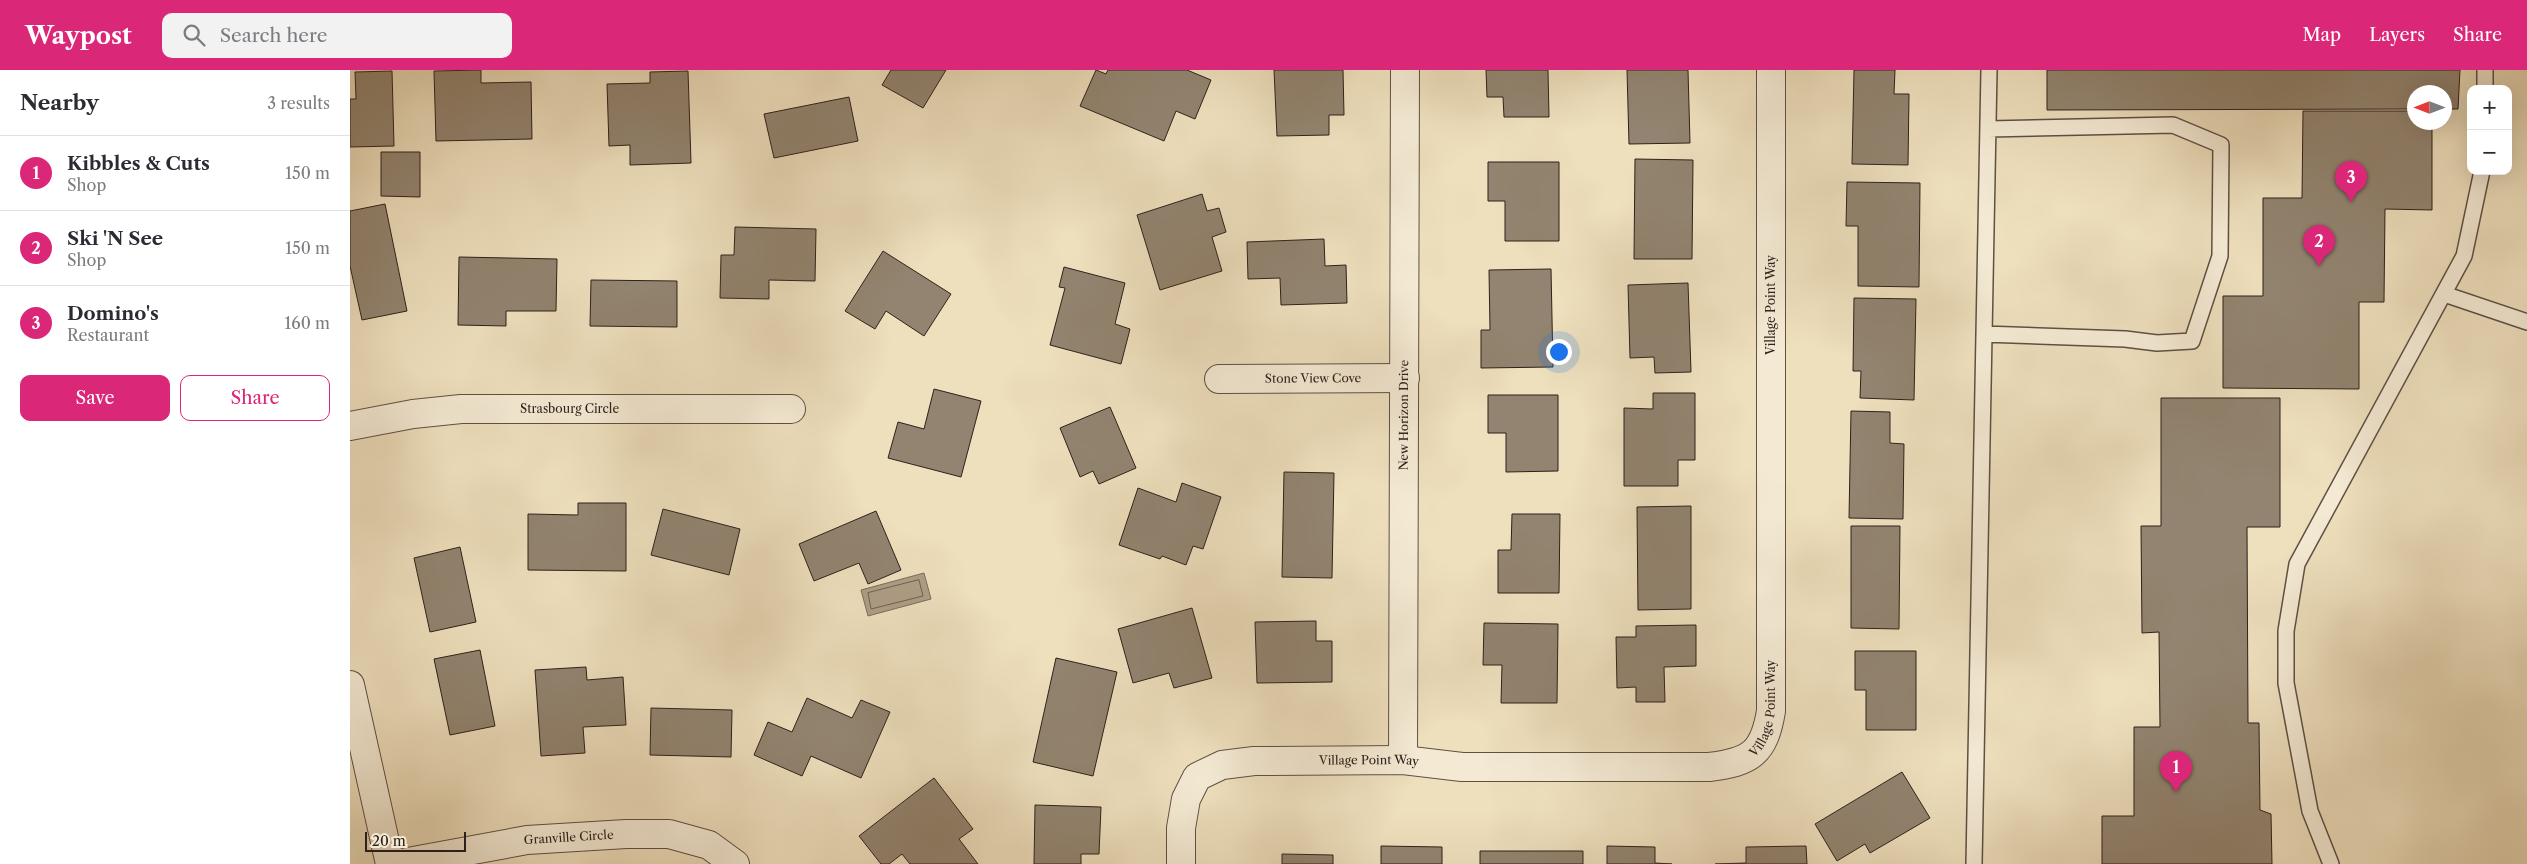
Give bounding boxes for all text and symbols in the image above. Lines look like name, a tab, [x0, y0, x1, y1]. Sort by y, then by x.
search box	[162, 13, 512, 58]
text: Waypost	[25, 21, 132, 50]
icon: search	[180, 21, 208, 49]
text: Search here	[220, 24, 327, 47]
text: Map	[2303, 24, 2341, 46]
text: Layers	[2369, 24, 2425, 46]
text: Share	[2453, 24, 2502, 46]
north arrow	[2407, 85, 2452, 130]
map controls	[2467, 85, 2512, 175]
button: +	[2467, 85, 2512, 130]
text: Nearby	[20, 90, 99, 115]
text: 3 results	[267, 93, 330, 113]
button: −	[2467, 130, 2512, 175]
text: Kibbles & Cuts	[67, 152, 210, 175]
pin: 3	[2335, 161, 2367, 202]
text: 1	[32, 163, 40, 183]
text: 150 m	[285, 163, 330, 183]
text: Shop	[67, 175, 106, 195]
pin: 2	[2303, 225, 2335, 266]
text: Ski 'N See	[67, 227, 163, 250]
text: 2	[31, 238, 41, 258]
text: 150 m	[285, 238, 330, 258]
text: Shop	[67, 250, 106, 270]
street label: Village Point Way	[1763, 255, 1778, 356]
text: Domino's	[67, 302, 159, 325]
text: 3	[31, 313, 41, 333]
text: 160 m	[285, 313, 330, 333]
text: Restaurant	[67, 325, 149, 345]
your location	[1546, 339, 1572, 365]
street label: New Horizon Drive	[1396, 359, 1411, 470]
street label: Stone View Cove	[1265, 370, 1362, 386]
button: Save	[20, 375, 170, 421]
button: Share	[180, 375, 330, 421]
street label: Strasbourg Circle	[520, 401, 619, 416]
street label: Village Point Way	[1745, 659, 1778, 760]
pin: 1	[2160, 751, 2192, 792]
street label: Village Point Way	[1318, 752, 1420, 769]
street label: Granville Circle	[523, 827, 614, 847]
scale bar	[365, 829, 466, 852]
text: 20 m	[372, 832, 406, 850]

